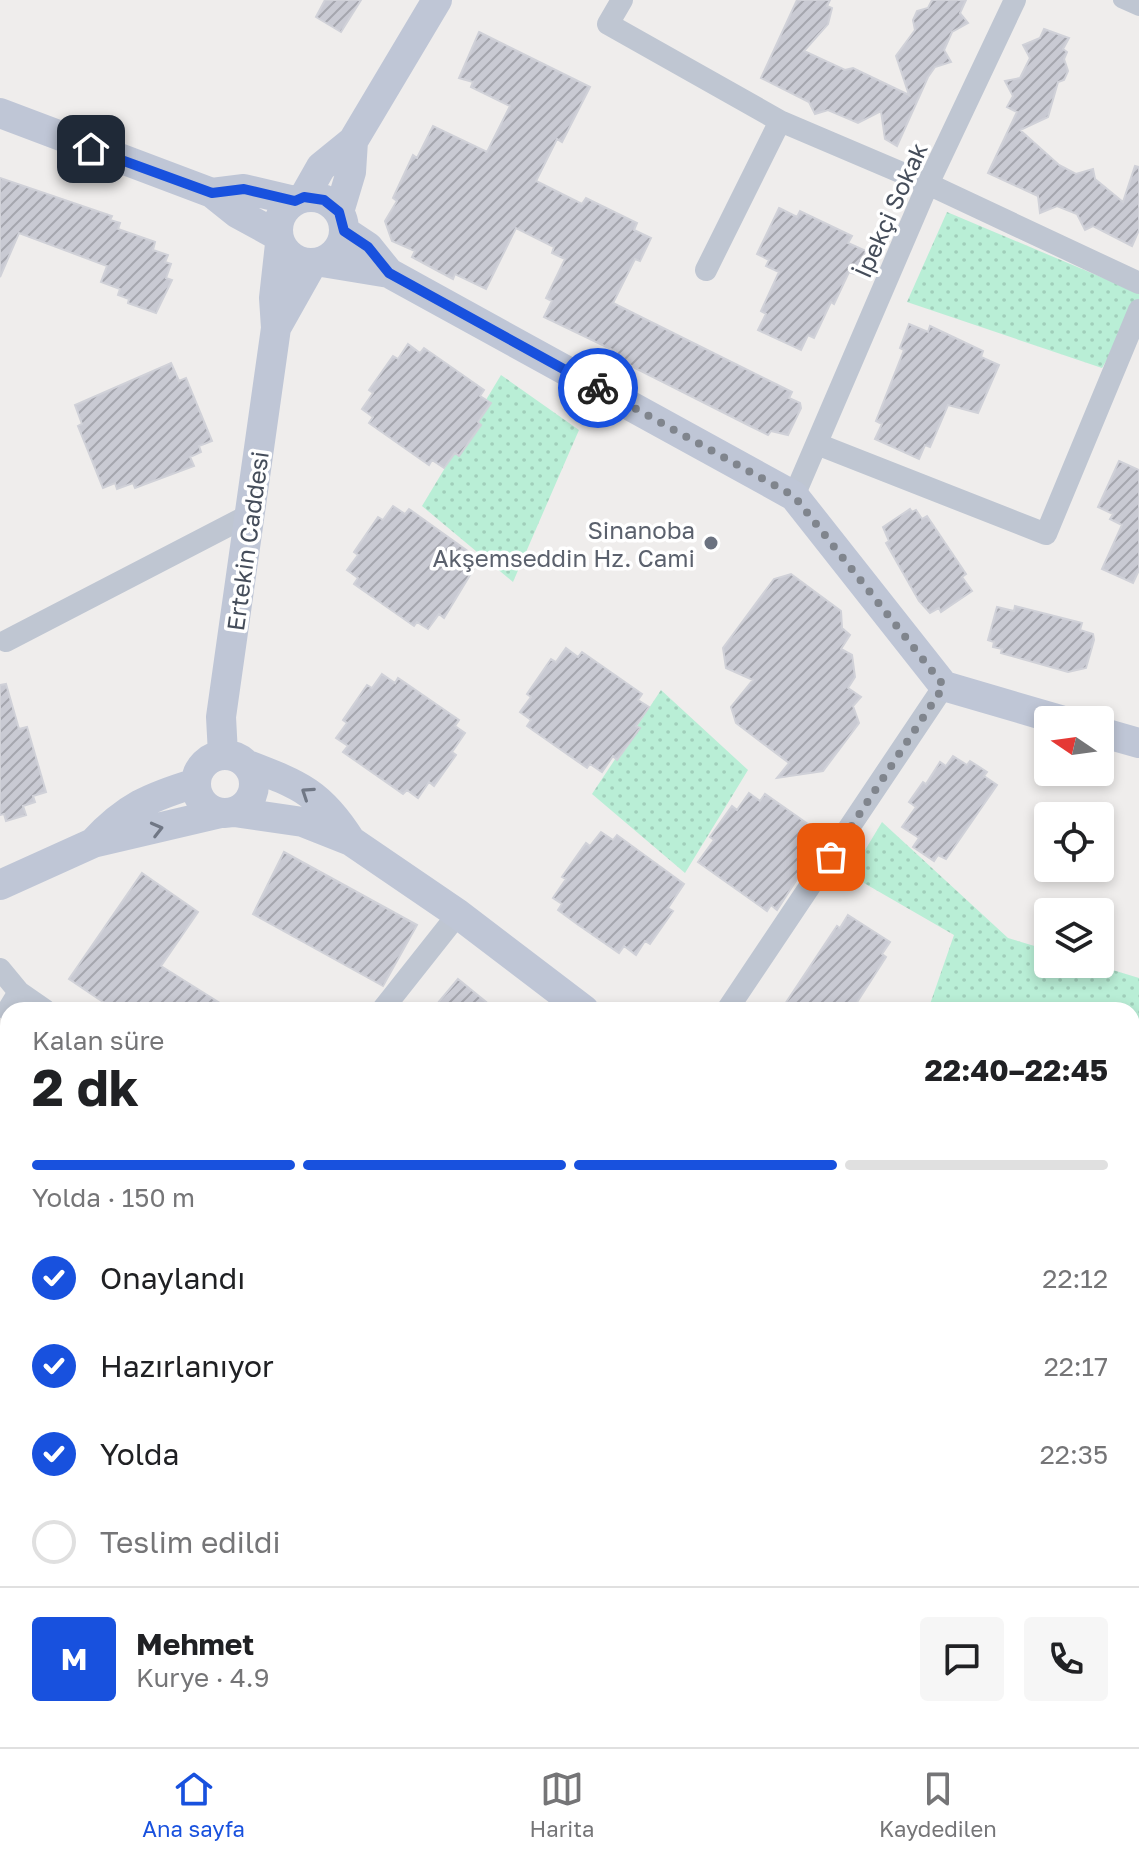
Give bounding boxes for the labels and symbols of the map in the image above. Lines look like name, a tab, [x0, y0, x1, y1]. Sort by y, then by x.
pin	[57, 115, 125, 183]
street label: İpekçi Sokak	[847, 138, 933, 282]
courier	[558, 348, 638, 428]
street label: Ertekin Caddesi	[220, 449, 274, 633]
place label: Sinanoba Akşemseddin Hz. Cami	[432, 515, 695, 572]
marker: Sinanoba Akşemseddin Hz. Cami	[702, 534, 720, 552]
north arrow	[1034, 706, 1114, 786]
one-way arrow	[302, 788, 316, 803]
one-way arrow	[150, 821, 164, 838]
pin	[797, 823, 865, 891]

